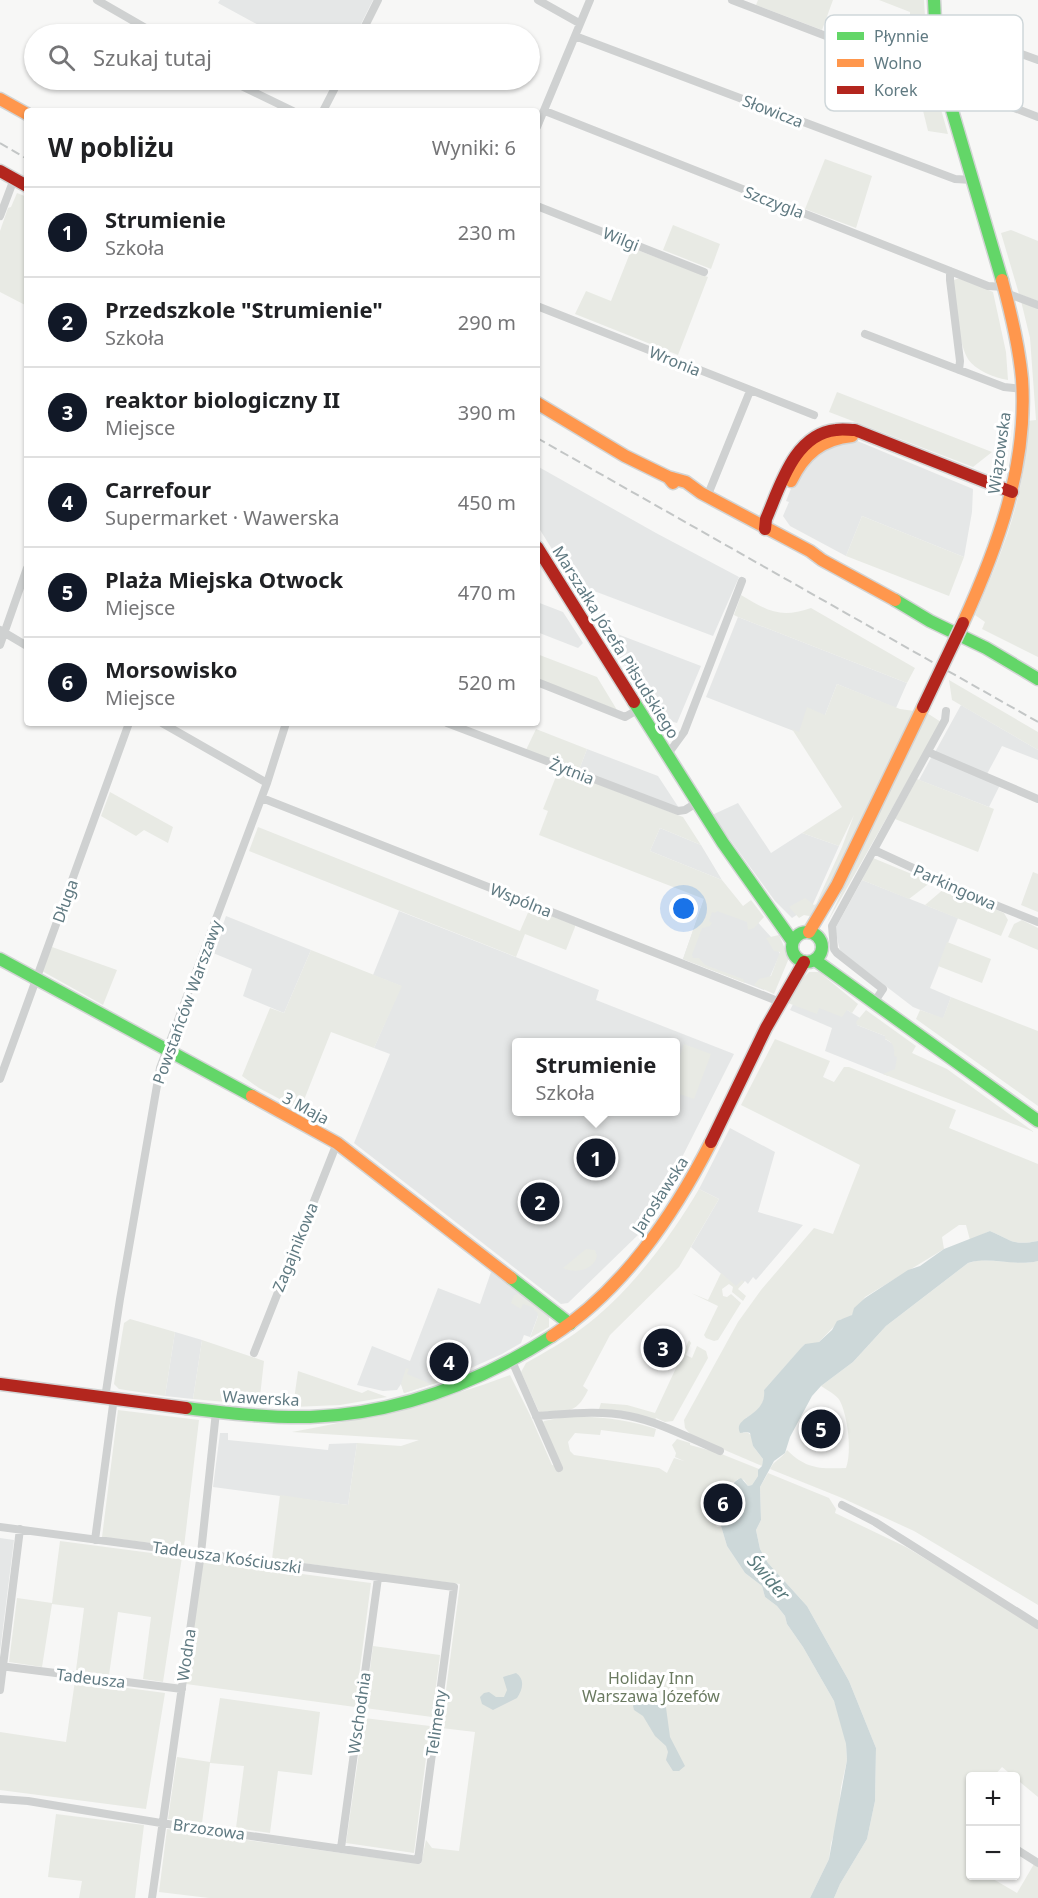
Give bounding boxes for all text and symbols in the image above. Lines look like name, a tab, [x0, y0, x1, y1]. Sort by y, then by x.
legend	[825, 15, 1023, 111]
search box	[24, 24, 540, 90]
text: Płynnie	[874, 25, 929, 47]
icon: search	[45, 41, 78, 74]
text: Szukaj tutaj	[93, 42, 212, 72]
text: Wolno	[874, 52, 922, 74]
text: Korek	[874, 79, 918, 101]
street label: Słowicza	[740, 89, 806, 133]
text: W pobliżu	[48, 129, 174, 165]
text: Wyniki: 6	[432, 134, 516, 161]
street label: Szczygla	[741, 181, 807, 223]
text: Strumienie	[105, 204, 226, 234]
text: 1	[62, 219, 73, 246]
text: 230 m	[458, 219, 516, 246]
street label: Wilgi	[600, 222, 642, 256]
text: Szkoła	[105, 234, 165, 261]
text: Przedszkole "Strumienie"	[105, 294, 383, 324]
text: 2	[62, 309, 73, 336]
text: 290 m	[458, 309, 516, 336]
text: Szkoła	[105, 324, 165, 351]
street label: Wronia	[646, 341, 704, 381]
text: reaktor biologiczny II	[105, 384, 340, 414]
text: 3	[62, 399, 73, 426]
text: 390 m	[458, 399, 516, 426]
street label: Wiązowska	[982, 411, 1016, 495]
text: Miejsce	[105, 414, 175, 441]
text: Carrefour	[105, 474, 211, 504]
text: 4	[62, 489, 73, 516]
text: 450 m	[458, 489, 516, 516]
text: Supermarket · Wawerska	[105, 504, 339, 531]
street label: Marszałka Józefa Piłsudskiego	[547, 541, 685, 743]
text: Plaża Miejska Otwock	[105, 564, 343, 594]
text: 5	[62, 579, 73, 606]
text: 470 m	[458, 579, 516, 606]
text: Miejsce	[105, 594, 175, 621]
text: Morsowisko	[105, 654, 238, 684]
text: 6	[62, 669, 73, 696]
text: 520 m	[458, 669, 516, 696]
text: Miejsce	[105, 684, 175, 711]
street label: Żytnia	[547, 752, 597, 790]
street label: Parkingowa	[910, 859, 1000, 915]
street label: Długa	[47, 876, 83, 926]
street label: Wspólna	[487, 878, 555, 922]
your location	[669, 894, 698, 923]
street label: Powstańców Warszawy	[147, 916, 227, 1087]
popup	[512, 1038, 680, 1116]
text: Strumienie	[536, 1049, 656, 1079]
text: Szkoła	[536, 1079, 595, 1106]
street label: 3 Maja	[279, 1087, 333, 1129]
pin: 1	[576, 1136, 616, 1180]
street label: Jarosławska	[626, 1152, 693, 1240]
pin: 2	[520, 1180, 560, 1224]
street label: Zagajnikowa	[267, 1199, 323, 1295]
pin: 3	[644, 1326, 682, 1370]
pin: 4	[430, 1340, 468, 1384]
street label: Wawerska	[222, 1385, 300, 1411]
pin: 5	[802, 1406, 840, 1452]
pin: 6	[704, 1480, 742, 1526]
street label: Tadeusza Kościuszki	[151, 1536, 303, 1578]
water label: Świder	[742, 1549, 796, 1606]
street label: Wodna	[171, 1627, 201, 1683]
street label: Tadeusza	[55, 1663, 127, 1693]
park label: Holiday Inn Warszawa Józefów	[582, 1667, 720, 1707]
street label: Wschodnia	[342, 1671, 376, 1755]
street label: Telimeny	[420, 1687, 452, 1758]
map controls	[966, 1772, 1020, 1880]
button: +	[966, 1772, 1020, 1826]
street label: Brzozowa	[172, 1813, 246, 1845]
button: −	[966, 1826, 1020, 1880]

